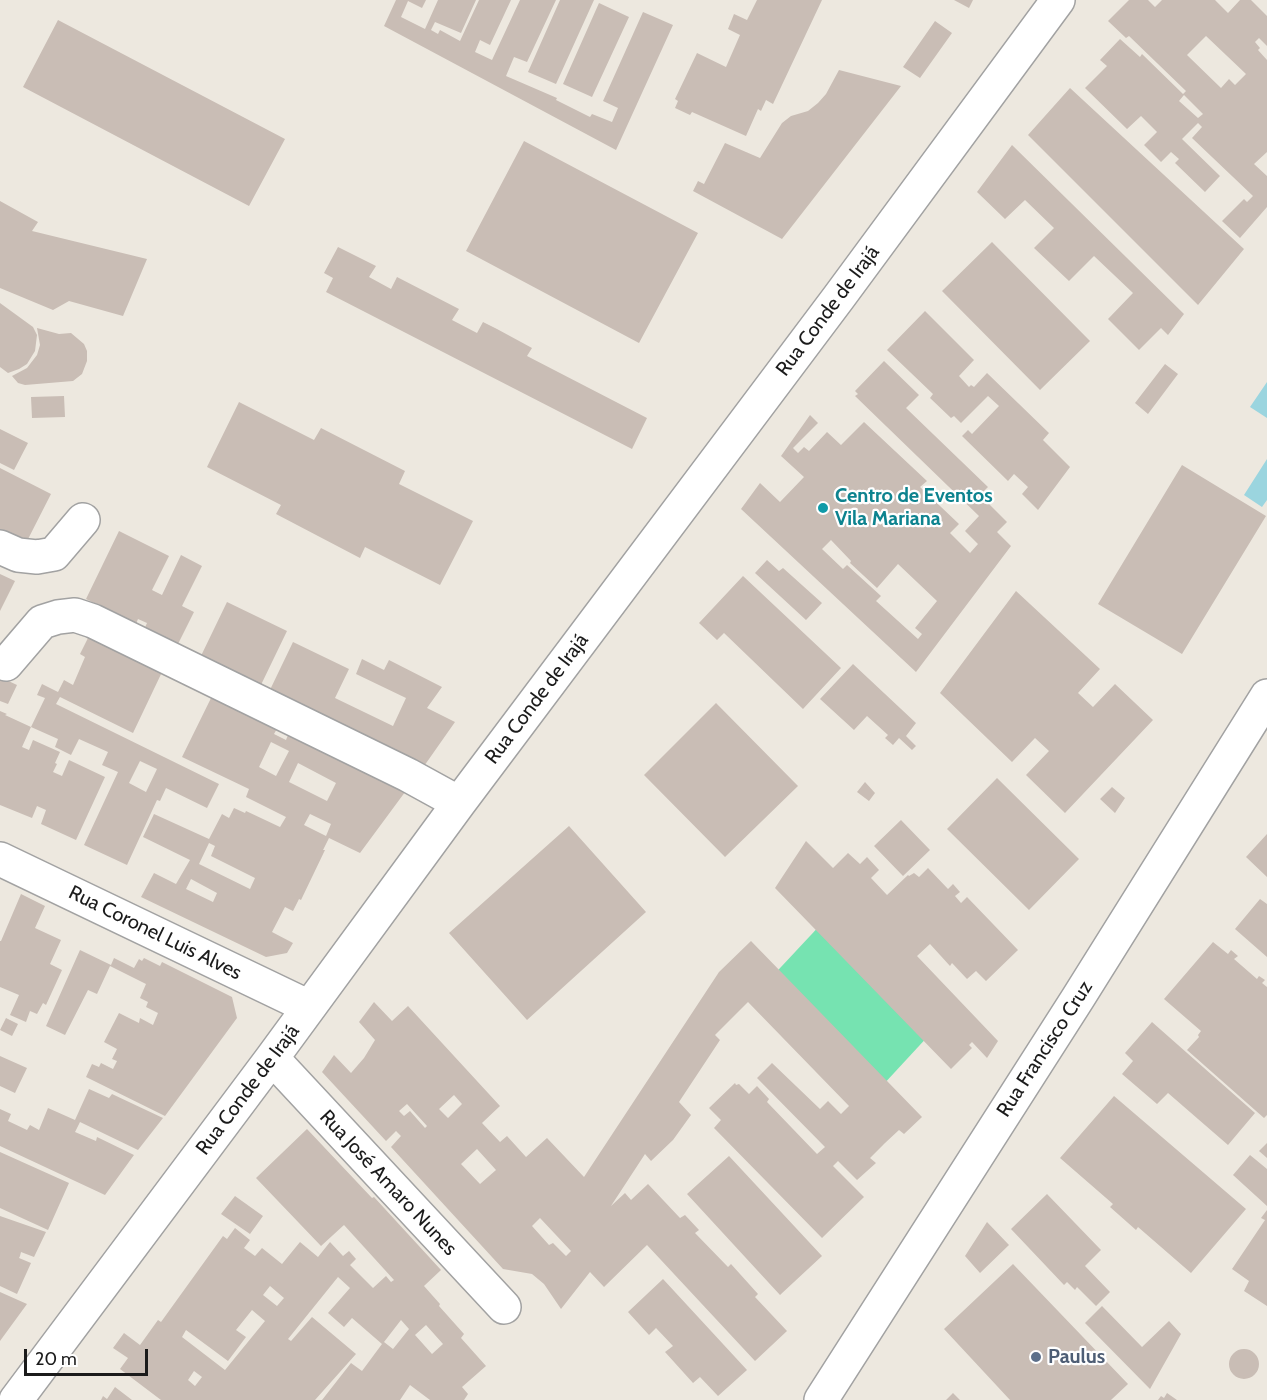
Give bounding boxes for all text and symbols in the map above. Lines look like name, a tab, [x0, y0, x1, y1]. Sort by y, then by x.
street label: Rua Conde de Irajá	[771, 241, 885, 381]
place label: Centro de Eventos Vila Mariana	[835, 484, 993, 531]
marker: Centro de Eventos Vila Mariana	[816, 501, 830, 515]
street label: Rua Conde de Irajá	[480, 629, 594, 769]
street label: Rua Coronel Luis Alves	[65, 881, 245, 985]
street label: Rua Francisco Cruz	[992, 976, 1098, 1122]
street label: Rua Conde de Irajá	[191, 1020, 305, 1160]
street label: Rua José Amaro Nunes	[314, 1105, 462, 1261]
scale bar	[27, 1337, 152, 1375]
place label: Paulus	[1048, 1345, 1105, 1369]
text: 20 m	[35, 1348, 77, 1370]
marker: Paulus	[1029, 1350, 1043, 1364]

